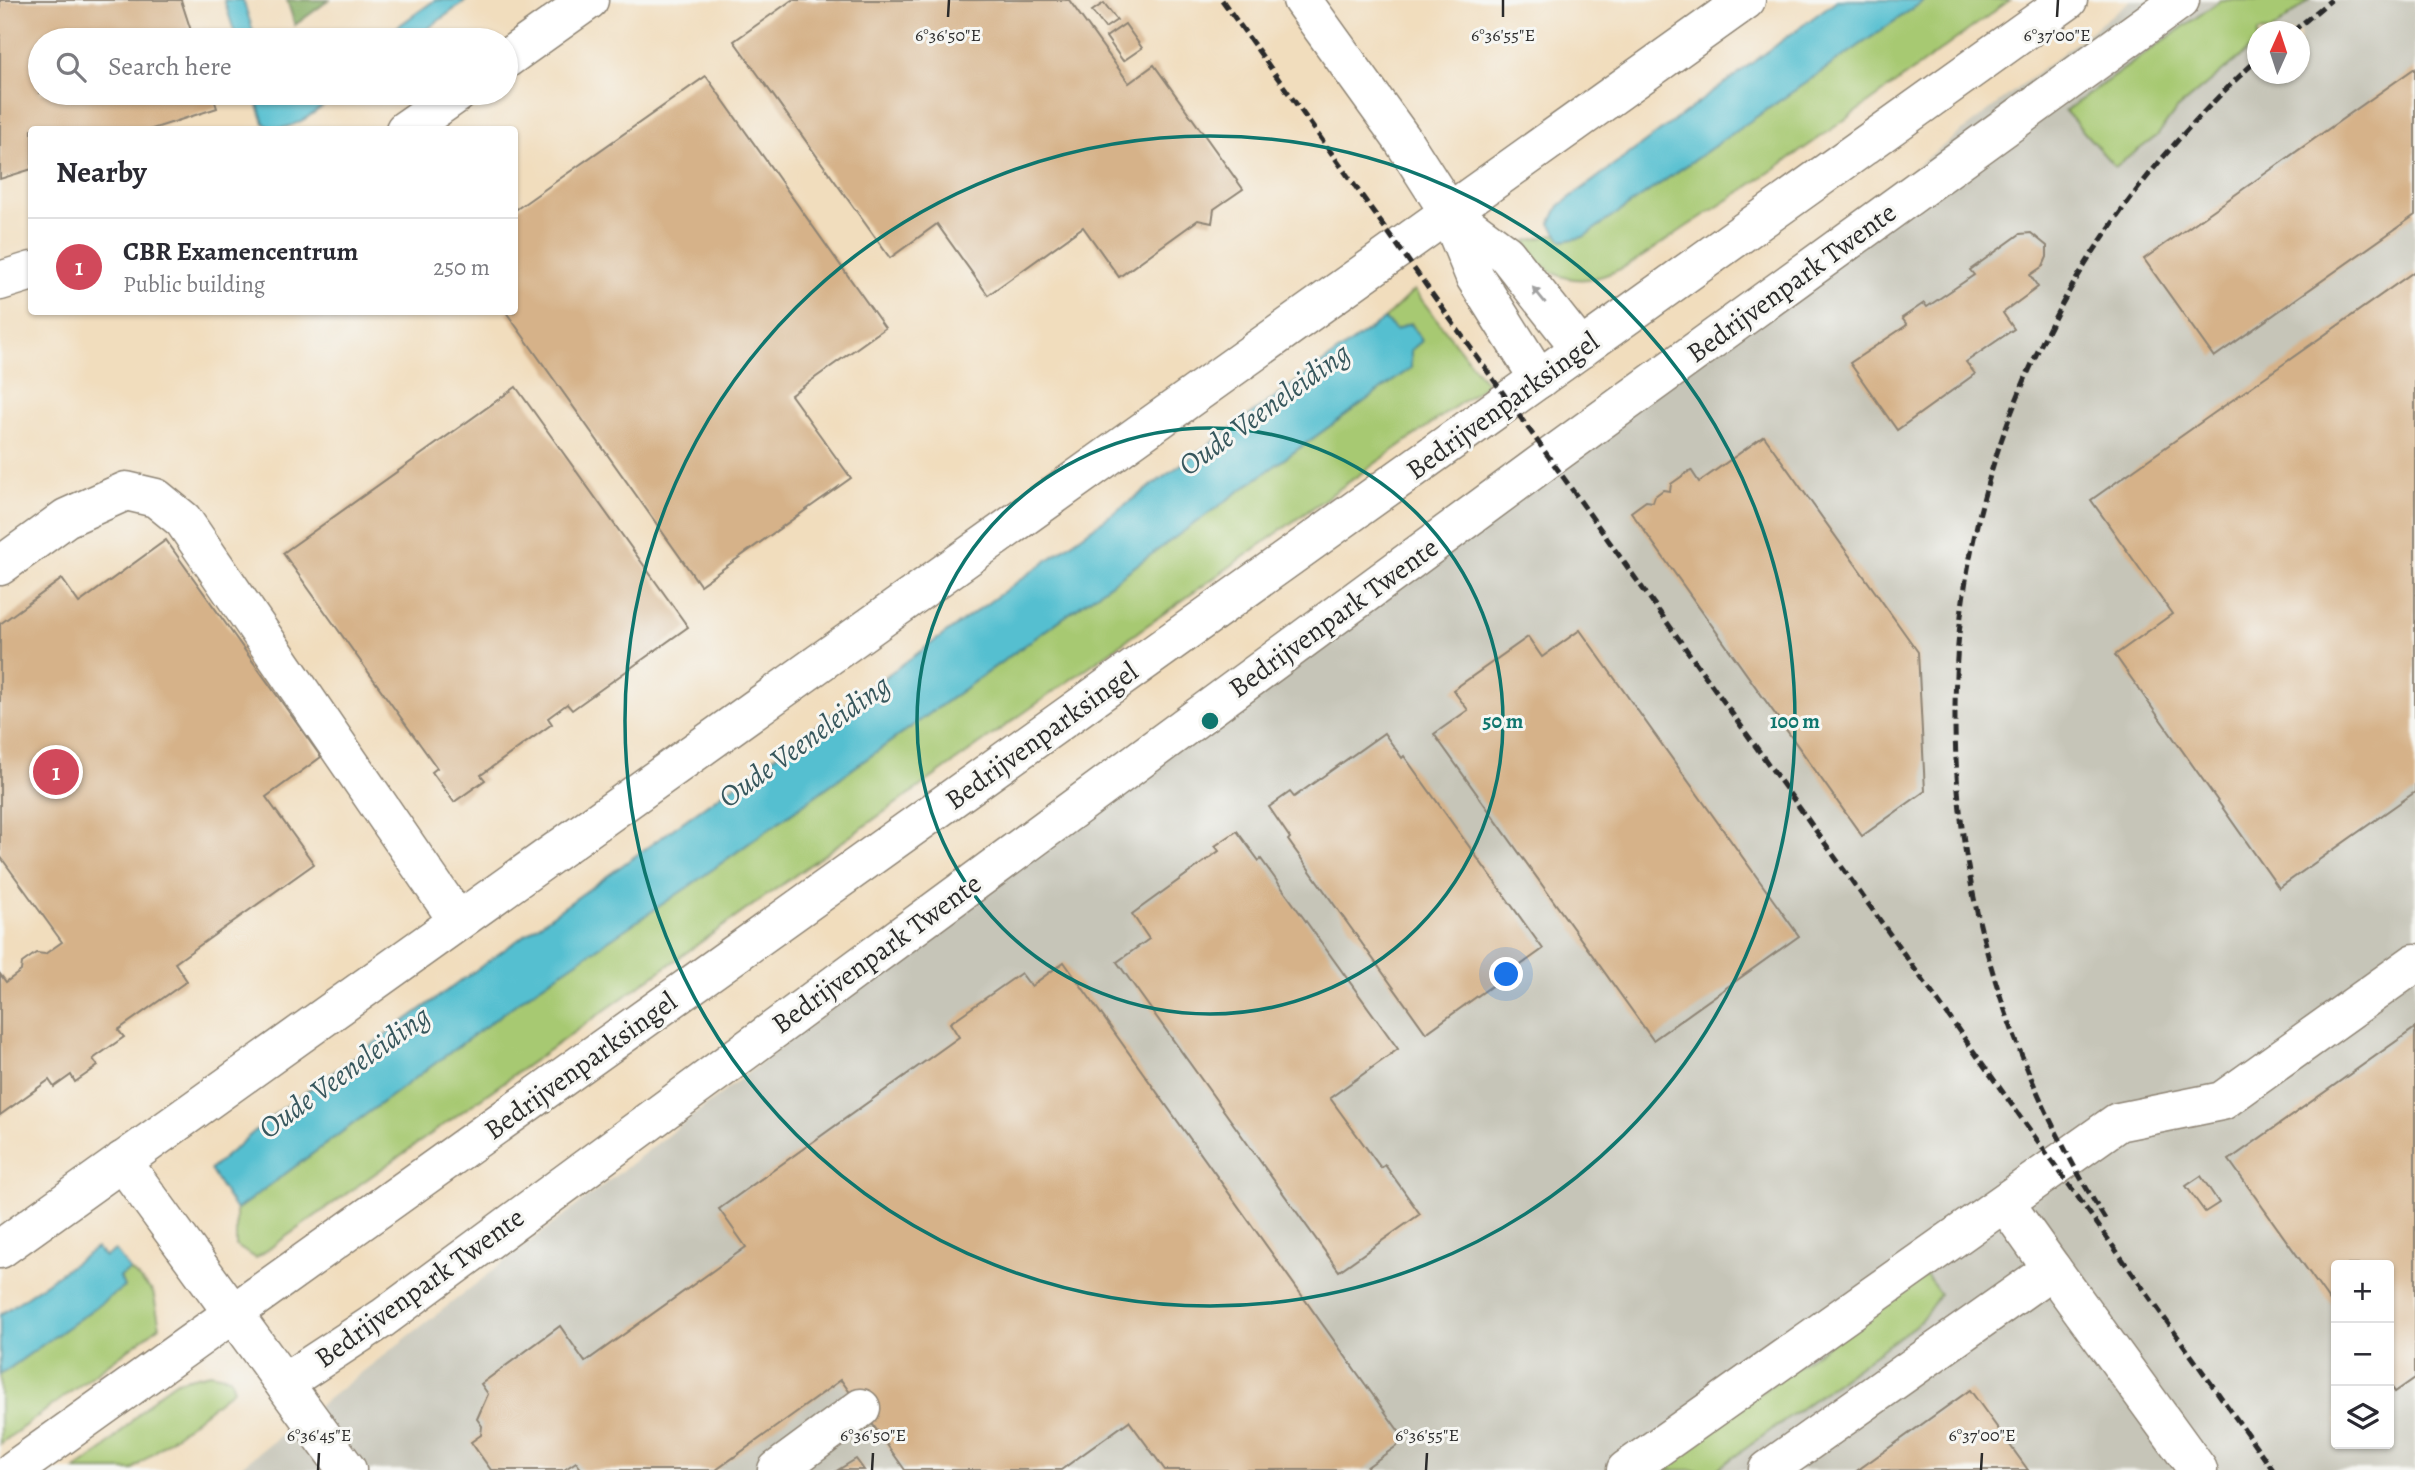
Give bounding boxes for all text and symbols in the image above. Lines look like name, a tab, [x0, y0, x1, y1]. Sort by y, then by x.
north arrow	[2247, 21, 2310, 84]
text: 6°36'50"E	[915, 23, 981, 47]
text: 6°36'55"E	[1471, 23, 1535, 47]
text: 6°37'00"E	[2023, 23, 2091, 47]
search box	[28, 28, 518, 105]
icon: search	[52, 48, 90, 86]
text: Search here	[108, 49, 232, 84]
text: Nearby	[56, 152, 147, 192]
street label: Bedrijvenpark Twente	[1679, 194, 1904, 372]
text: CBR Examencentrum	[123, 234, 358, 269]
text: 1	[75, 252, 83, 283]
text: 250 m	[433, 252, 490, 283]
text: Public building	[123, 269, 265, 300]
one-way arrow	[1532, 287, 1547, 304]
street label: Bedrijvenparksingel	[1398, 323, 1607, 489]
water label: Oude Veeneleiding	[1170, 333, 1358, 485]
street label: Bedrijvenpark Twente	[1221, 529, 1446, 707]
street label: Bedrijvenparksingel	[937, 653, 1146, 819]
water label: Oude Veeneleiding	[710, 665, 898, 817]
text: 50 m	[1483, 707, 1524, 735]
text: 100 m	[1770, 707, 1820, 735]
centre of rings	[1198, 709, 1222, 733]
pin: 1	[33, 746, 79, 798]
street label: Bedrijvenpark Twente	[764, 865, 989, 1043]
your location	[1489, 957, 1523, 991]
street label: Bedrijvenparksingel	[476, 983, 685, 1149]
water label: Oude Veeneleiding	[250, 996, 438, 1148]
street label: Bedrijvenpark Twente	[307, 1199, 532, 1377]
map controls	[2331, 1260, 2394, 1449]
button: +	[2331, 1260, 2394, 1323]
button: −	[2331, 1323, 2394, 1386]
button: layers	[2331, 1386, 2394, 1449]
text: 6°36'45"E	[287, 1423, 351, 1447]
text: 6°36'50"E	[840, 1423, 906, 1447]
text: 6°36'55"E	[1395, 1423, 1459, 1447]
text: 6°37'00"E	[1948, 1423, 2016, 1447]

